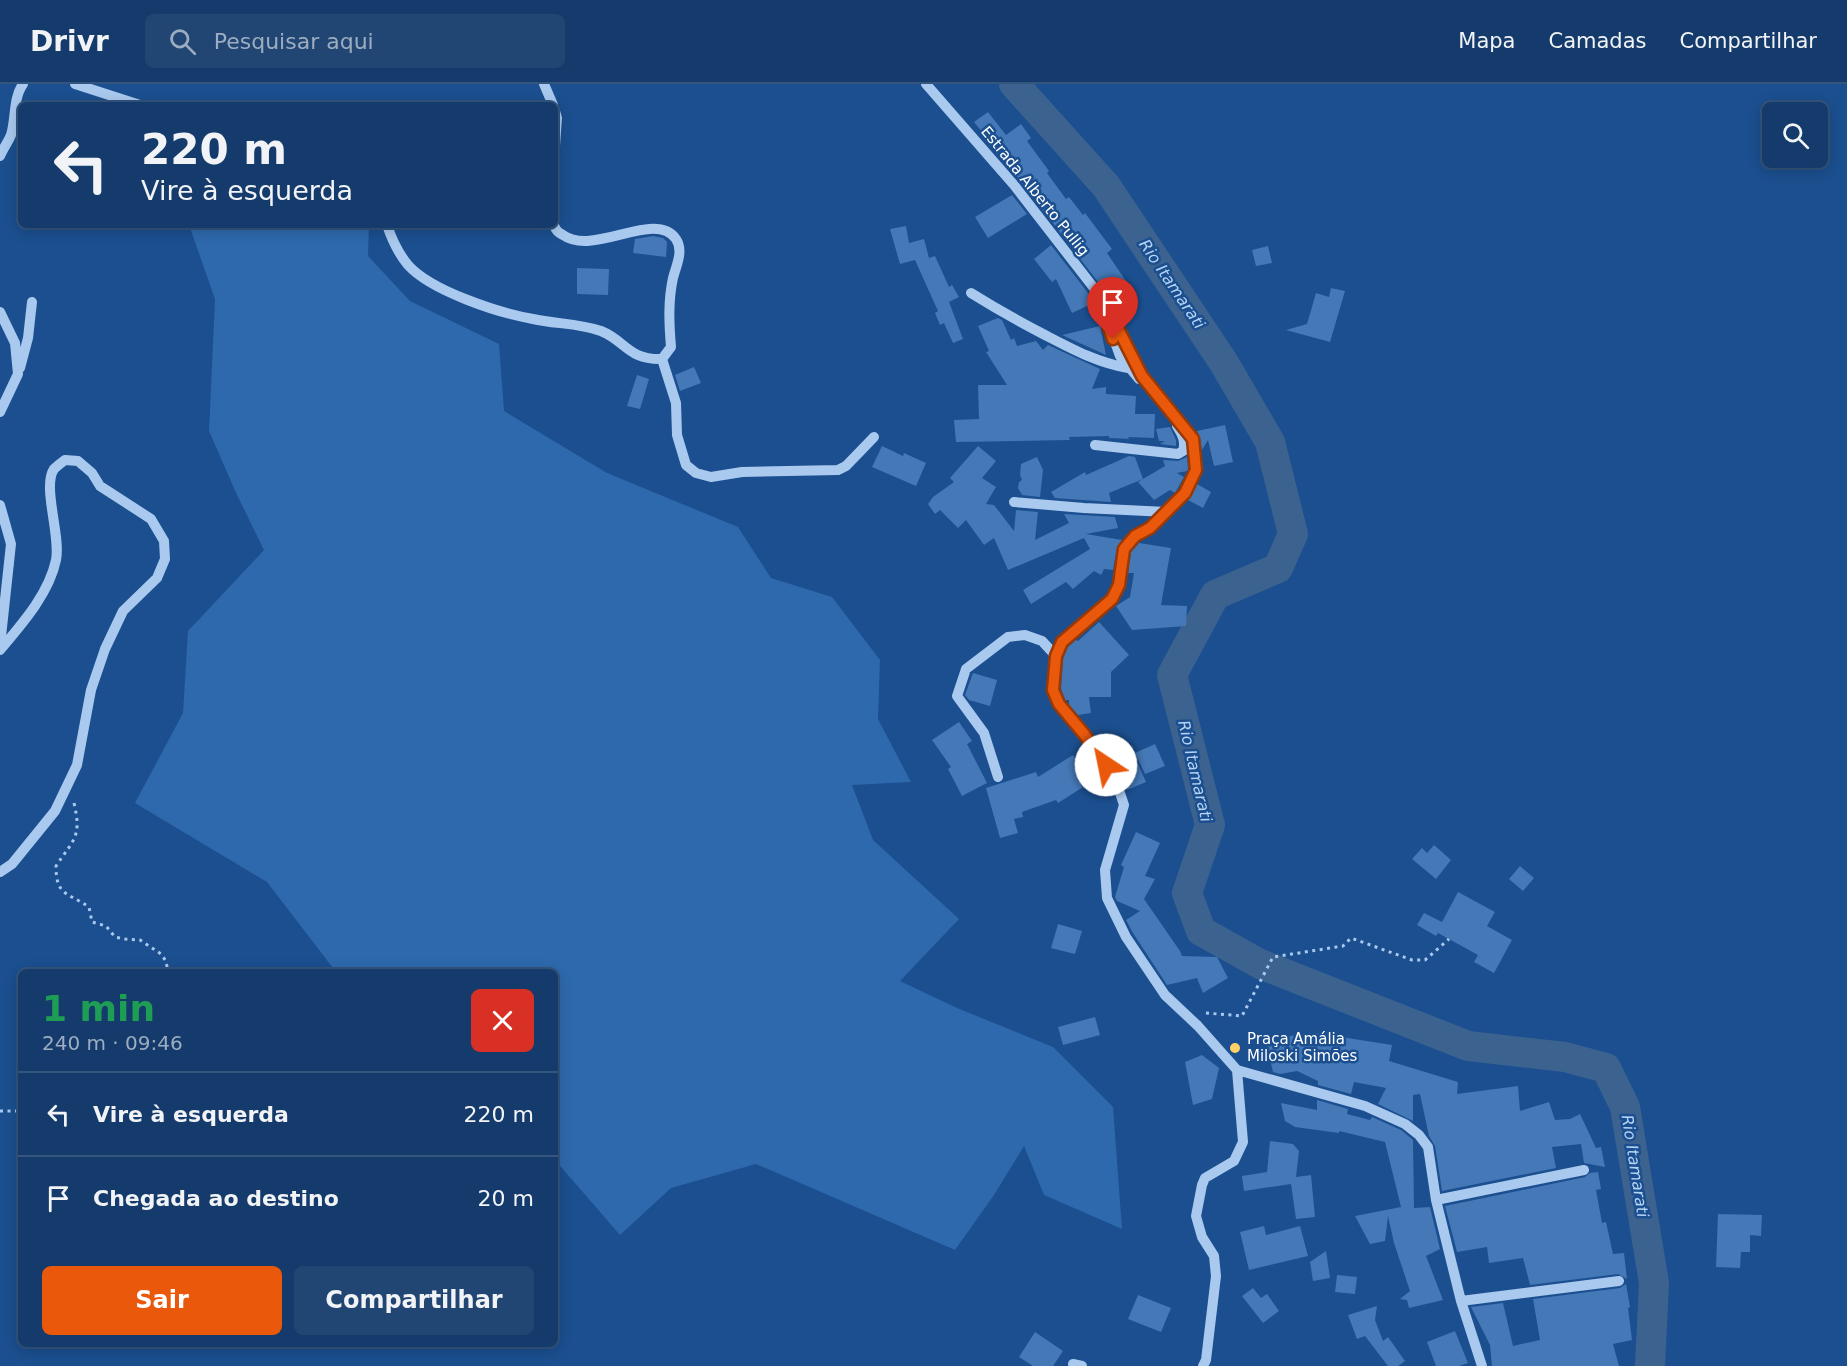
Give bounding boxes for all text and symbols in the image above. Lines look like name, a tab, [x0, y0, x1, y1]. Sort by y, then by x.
search box	[145, 14, 565, 68]
text: Drivr	[30, 25, 109, 58]
icon: search	[166, 25, 199, 58]
text: Pesquisar aqui	[214, 29, 374, 54]
text: Mapa	[1458, 29, 1515, 53]
text: Camadas	[1548, 29, 1646, 53]
text: Compartilhar	[1679, 29, 1817, 53]
map controls	[1762, 102, 1828, 168]
button: search	[1762, 102, 1828, 168]
street label: Estrada Alberto Pullig	[977, 123, 1093, 259]
text: 220 m	[141, 125, 287, 174]
icon: left	[42, 126, 120, 204]
text: Vire à esquerda	[141, 175, 353, 206]
water label: Rio Itamarati	[1135, 236, 1209, 333]
pin	[1087, 277, 1138, 339]
icon: arrive	[1096, 286, 1129, 319]
water label: Rio Itamarati	[1174, 718, 1216, 824]
position arrow	[1074, 733, 1138, 797]
text: 1 min	[42, 988, 155, 1029]
button: close	[471, 989, 534, 1052]
place label: Praça Amália Miloski Simões	[1247, 1030, 1358, 1065]
text: 240 m · 09:46	[42, 1031, 183, 1055]
marker: Praça Amália Miloski Simões	[1228, 1041, 1242, 1055]
icon: left	[42, 1098, 75, 1131]
text: Vire à esquerda	[93, 1102, 289, 1127]
text: 220 m	[464, 1102, 534, 1127]
water label: Rio Itamarati	[1618, 1113, 1653, 1219]
icon: arrive	[42, 1182, 75, 1215]
text: Chegada ao destino	[93, 1186, 339, 1211]
text: 20 m	[478, 1186, 534, 1211]
button: Sair	[42, 1266, 282, 1335]
button: Compartilhar	[294, 1266, 534, 1335]

